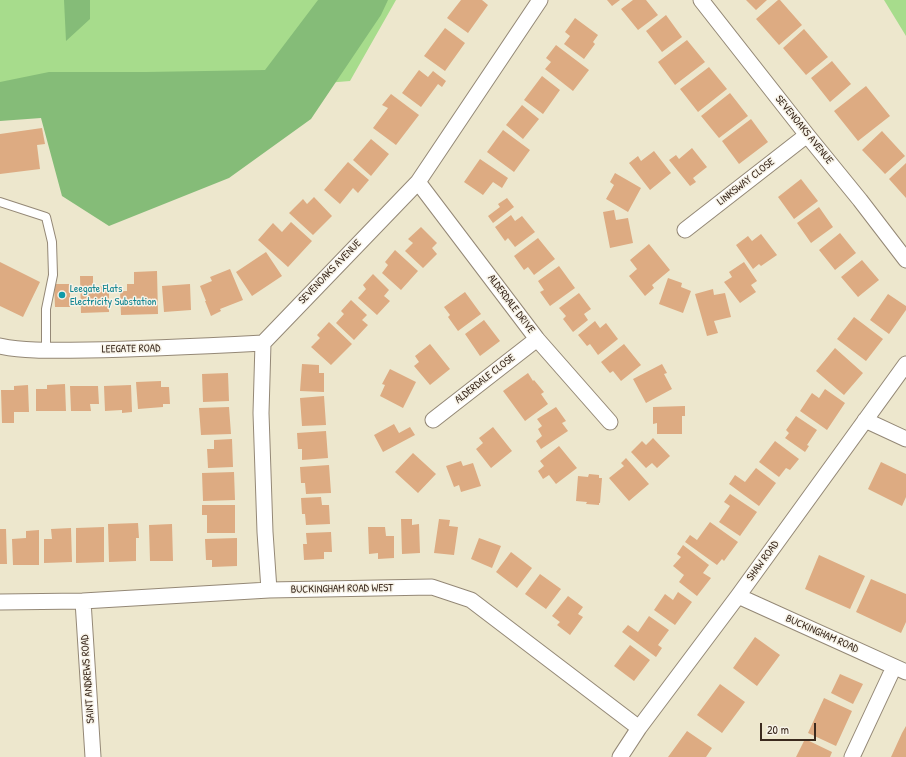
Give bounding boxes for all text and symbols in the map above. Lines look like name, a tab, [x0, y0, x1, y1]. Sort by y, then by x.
street label: SEVENOAKS AVENUE	[772, 93, 836, 167]
street label: LINKSWAY CLOSE	[715, 156, 777, 208]
street label: SEVENOAKS AVENUE	[296, 237, 364, 307]
street label: ALDERDALE DRIVE	[485, 272, 537, 336]
place label: Leegate Flats Electricity Substation	[70, 282, 157, 308]
marker: Leegate Flats Electricity Substation	[57, 290, 67, 300]
street label: LEEGATE ROAD	[102, 342, 160, 356]
street label: ALDERDALE CLOSE	[452, 351, 518, 407]
street label: SHAW ROAD	[744, 538, 782, 584]
street label: BUCKINGHAM ROAD WEST	[291, 582, 393, 596]
street label: BUCKINGHAM ROAD	[783, 612, 861, 656]
street label: SAINT ANDREWS ROAD	[78, 634, 98, 724]
scale bar	[762, 715, 818, 741]
text: 20 m	[767, 721, 789, 738]

